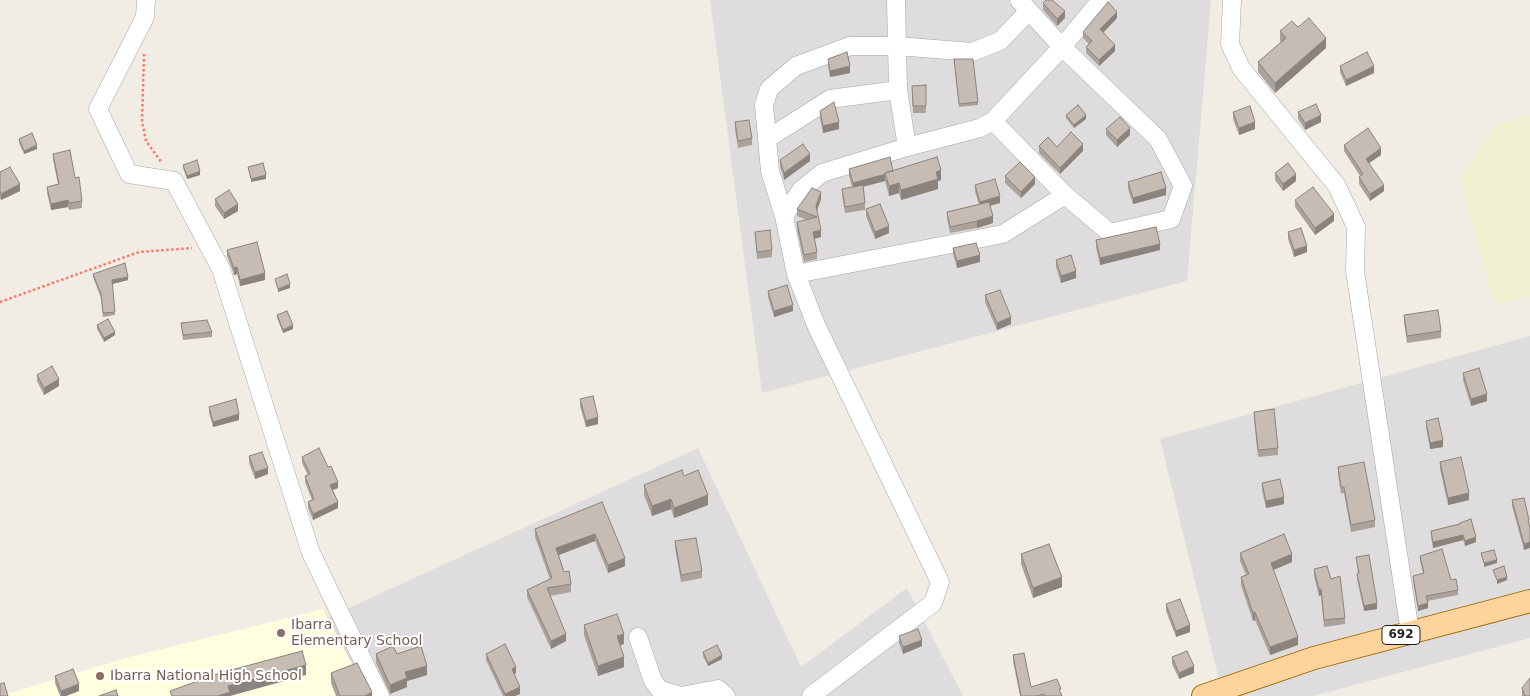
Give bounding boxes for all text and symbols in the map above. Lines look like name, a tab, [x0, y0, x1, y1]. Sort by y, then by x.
place label: Ibarra Elementary School	[291, 617, 423, 650]
road number: 692	[1382, 626, 1420, 644]
marker: Ibarra Elementary School	[275, 627, 287, 639]
place label: Ibarra National High School	[110, 668, 302, 684]
marker: Ibarra National High School	[94, 670, 106, 682]

